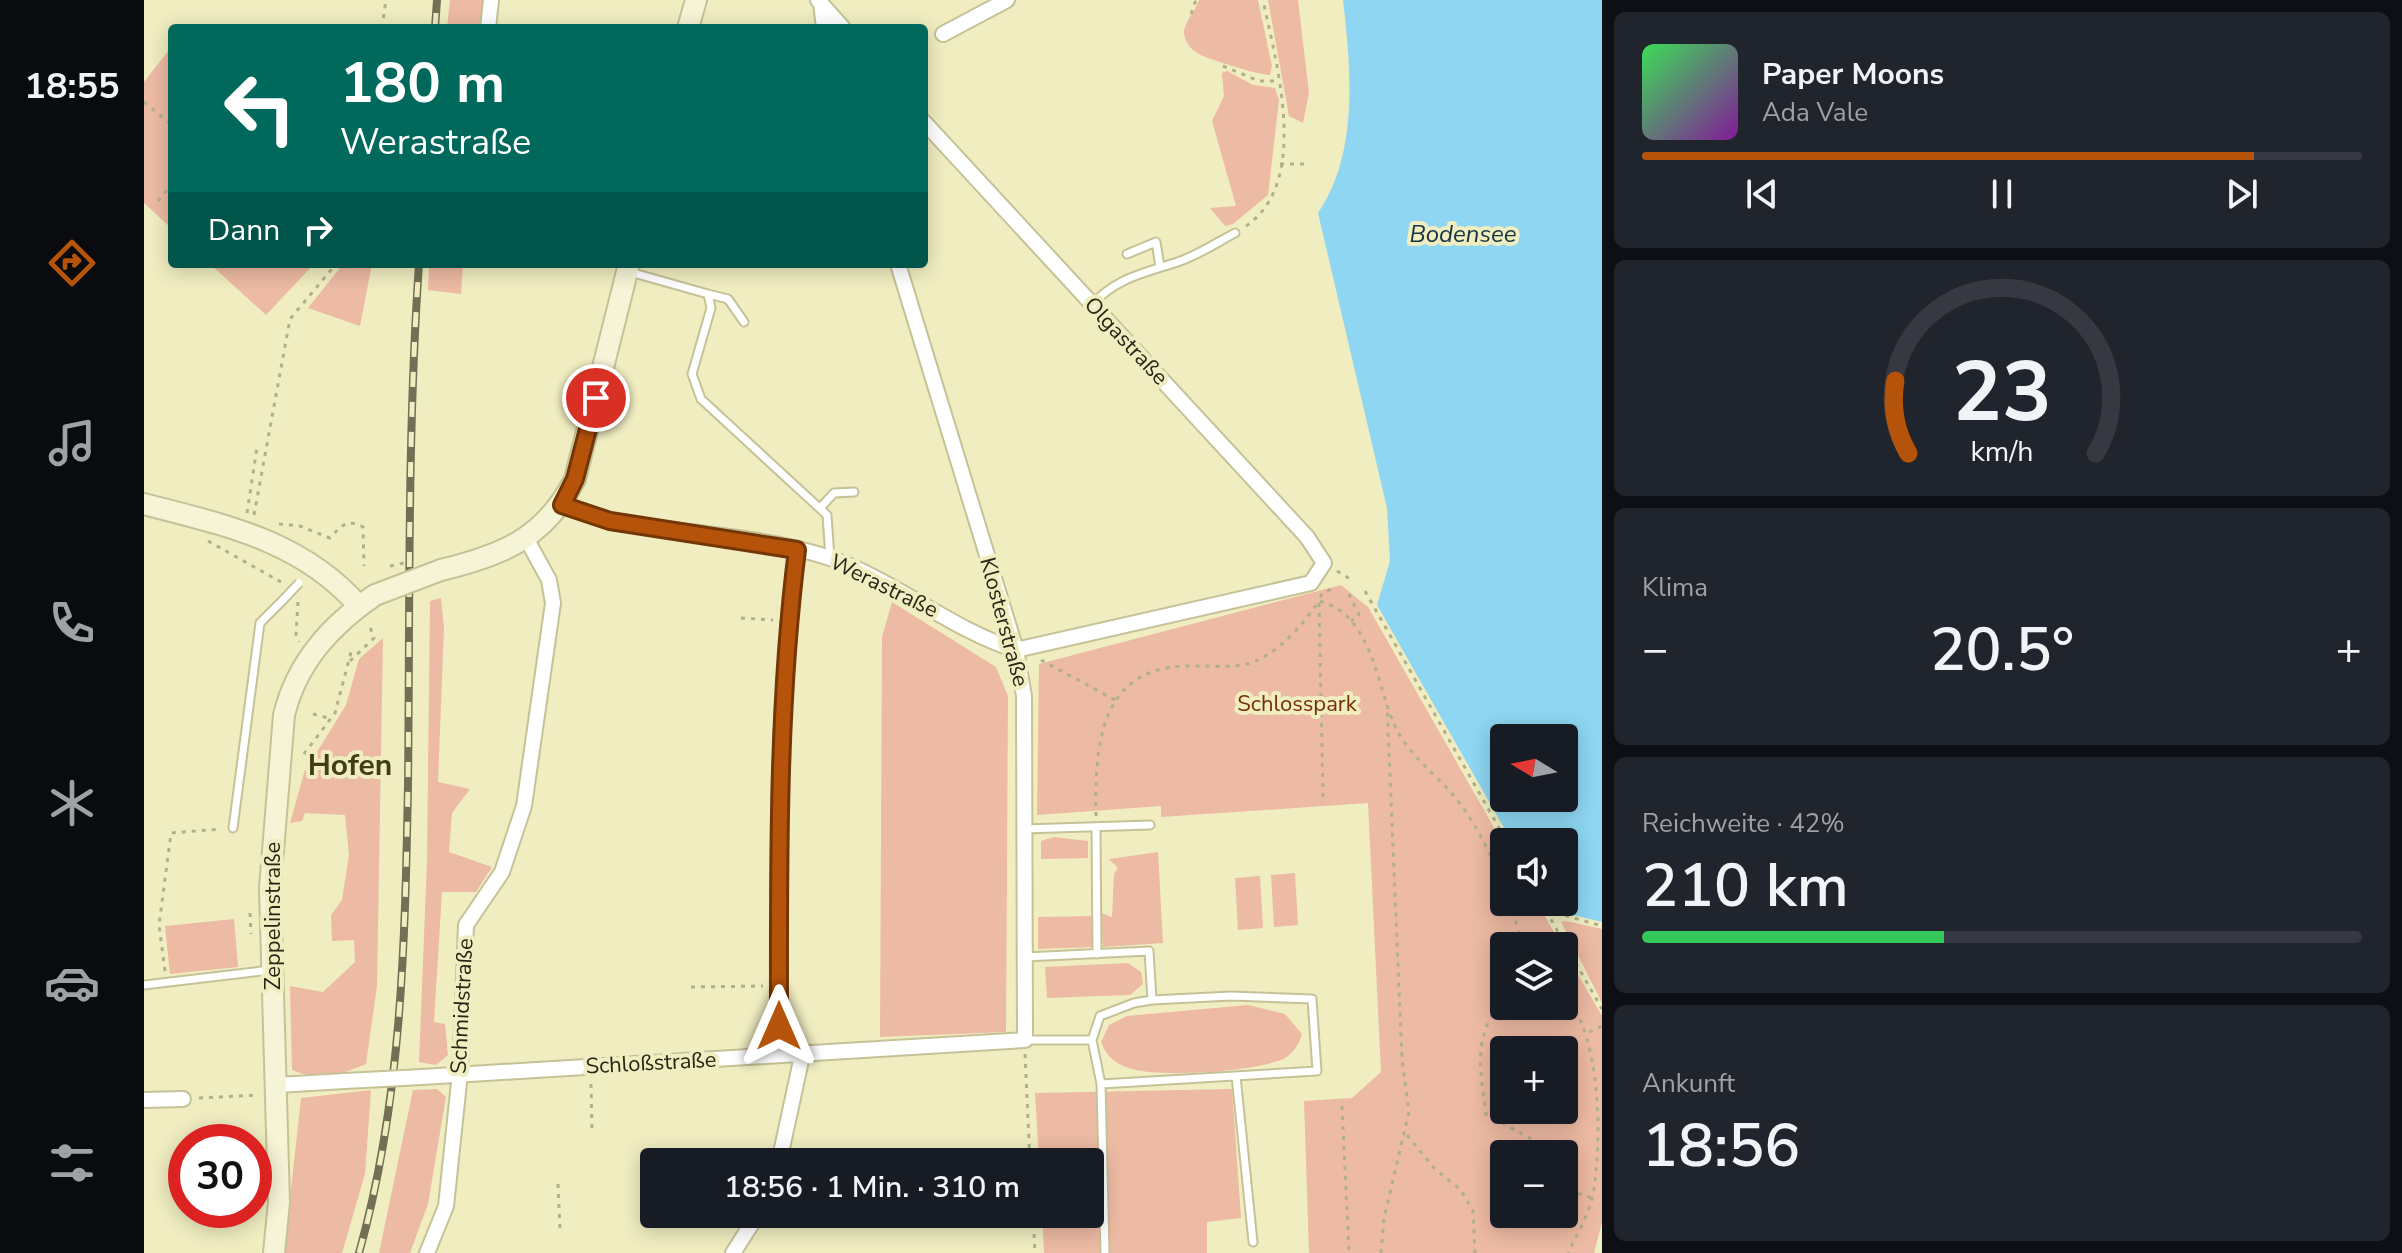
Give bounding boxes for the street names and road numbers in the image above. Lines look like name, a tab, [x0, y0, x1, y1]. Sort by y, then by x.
street label: Olgastraße	[1077, 290, 1175, 392]
street label: Werastraße	[825, 547, 943, 625]
street label: Klosterstraße	[972, 554, 1036, 690]
street label: Zeppelinstraße	[258, 842, 288, 990]
street label: Schmidstraße	[443, 937, 481, 1075]
street label: Schloßstraße	[585, 1045, 717, 1081]

